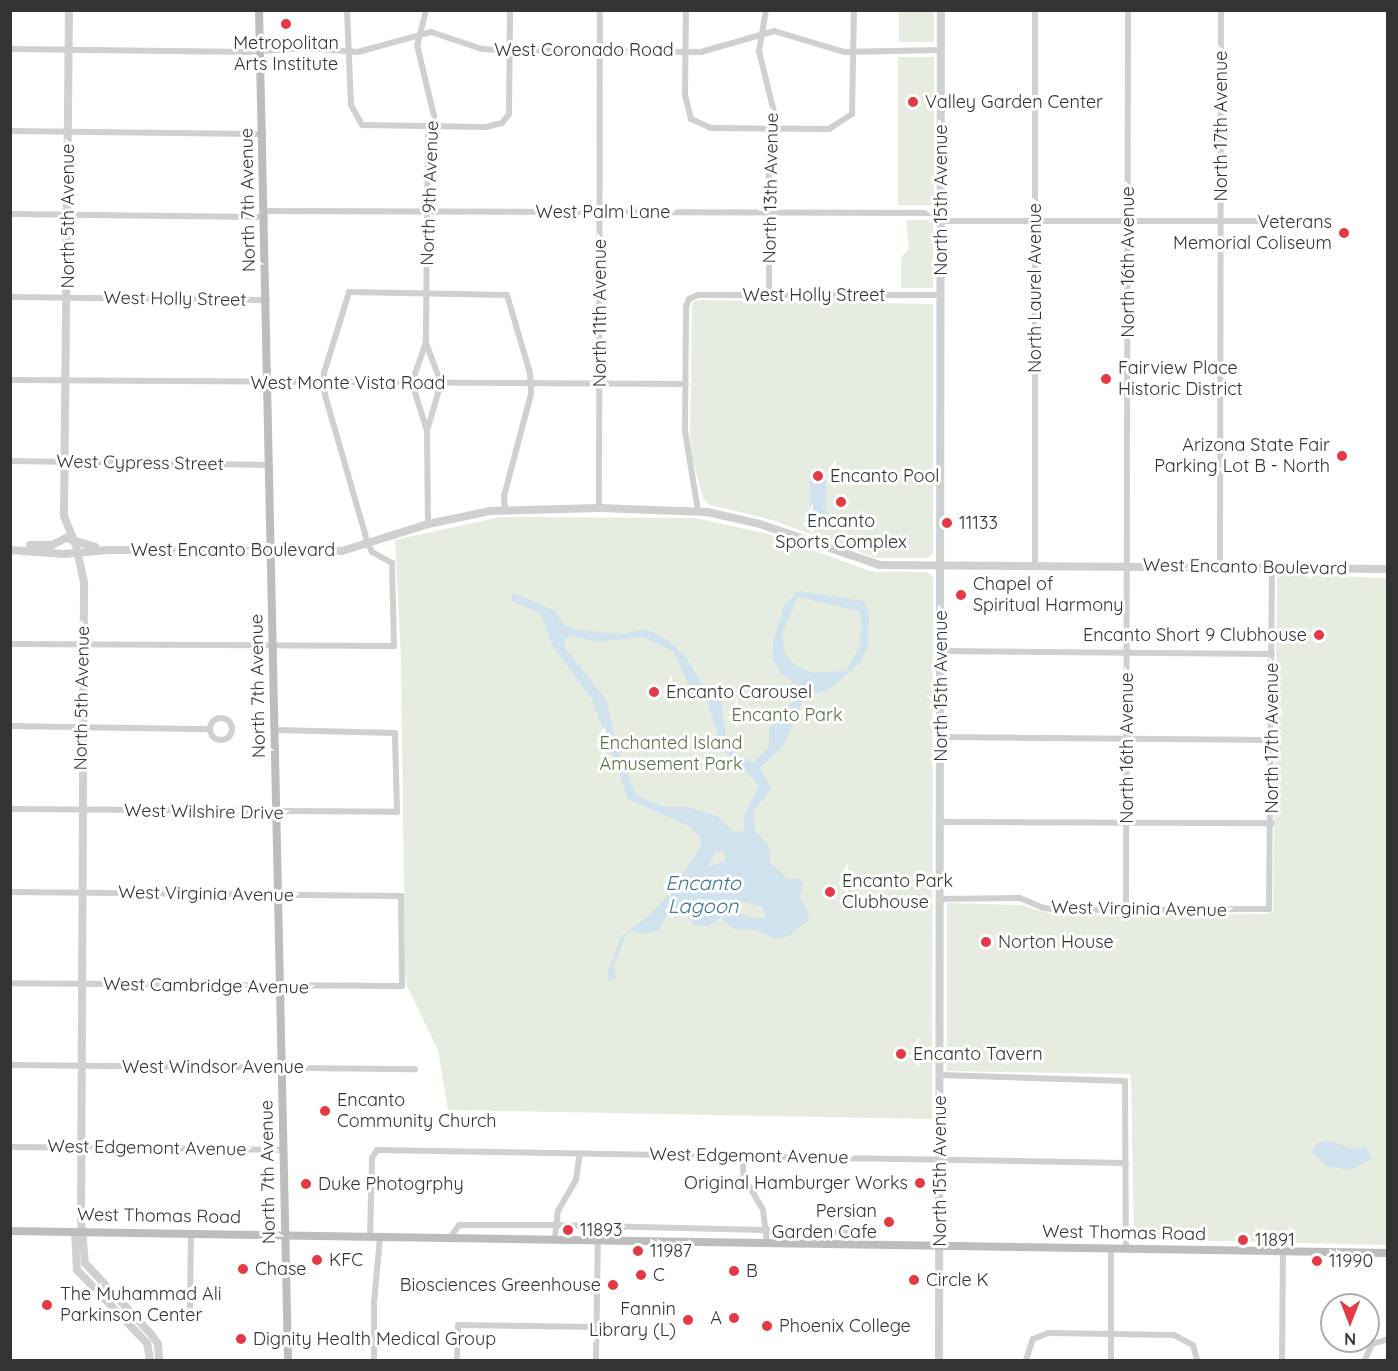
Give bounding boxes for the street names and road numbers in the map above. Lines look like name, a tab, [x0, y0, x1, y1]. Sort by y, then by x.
street label: West Coronado Road	[494, 39, 674, 61]
street label: North 17th Avenue	[1210, 51, 1232, 201]
street label: North 13th Avenue	[759, 112, 783, 264]
street label: North 9th Avenue	[417, 120, 443, 266]
street label: North 15th Avenue	[930, 124, 952, 276]
street label: North 7th Avenue	[236, 128, 260, 272]
street label: North 5th Avenue	[57, 144, 79, 288]
street label: North 16th Avenue	[1117, 186, 1139, 338]
street label: West Palm Lane	[536, 201, 670, 223]
street label: North Laurel Avenue	[1024, 203, 1046, 373]
street label: North 11th Avenue	[589, 239, 611, 387]
street label: West Holly Street	[743, 284, 885, 306]
street label: West Holly Street	[103, 287, 247, 311]
street label: West Monte Vista Road	[251, 372, 445, 394]
street label: West Cypress Street	[56, 451, 224, 475]
street label: West Encanto Boulevard	[131, 539, 335, 561]
street label: West Encanto Boulevard	[1143, 554, 1347, 580]
street label: North 15th Avenue	[930, 610, 952, 762]
street label: North 7th Avenue	[246, 614, 270, 758]
street label: North 5th Avenue	[70, 625, 94, 771]
street label: North 17th Avenue	[1261, 663, 1283, 813]
street label: North 16th Avenue	[1116, 672, 1138, 824]
street label: West Wilshire Drive	[124, 800, 284, 824]
street label: West Virginia Avenue	[118, 882, 294, 906]
street label: West Virginia Avenue	[1051, 897, 1227, 921]
street label: West Cambridge Avenue	[103, 973, 309, 999]
street label: West Windsor Avenue	[122, 1056, 304, 1078]
street label: North 15th Avenue	[929, 1095, 951, 1247]
street label: North 7th Avenue	[256, 1100, 280, 1244]
street label: West Edgemont Avenue	[47, 1135, 247, 1161]
street label: West Edgemont Avenue	[649, 1143, 849, 1169]
street label: West Thomas Road	[77, 1204, 241, 1228]
street label: West Thomas Road	[1042, 1221, 1206, 1245]

